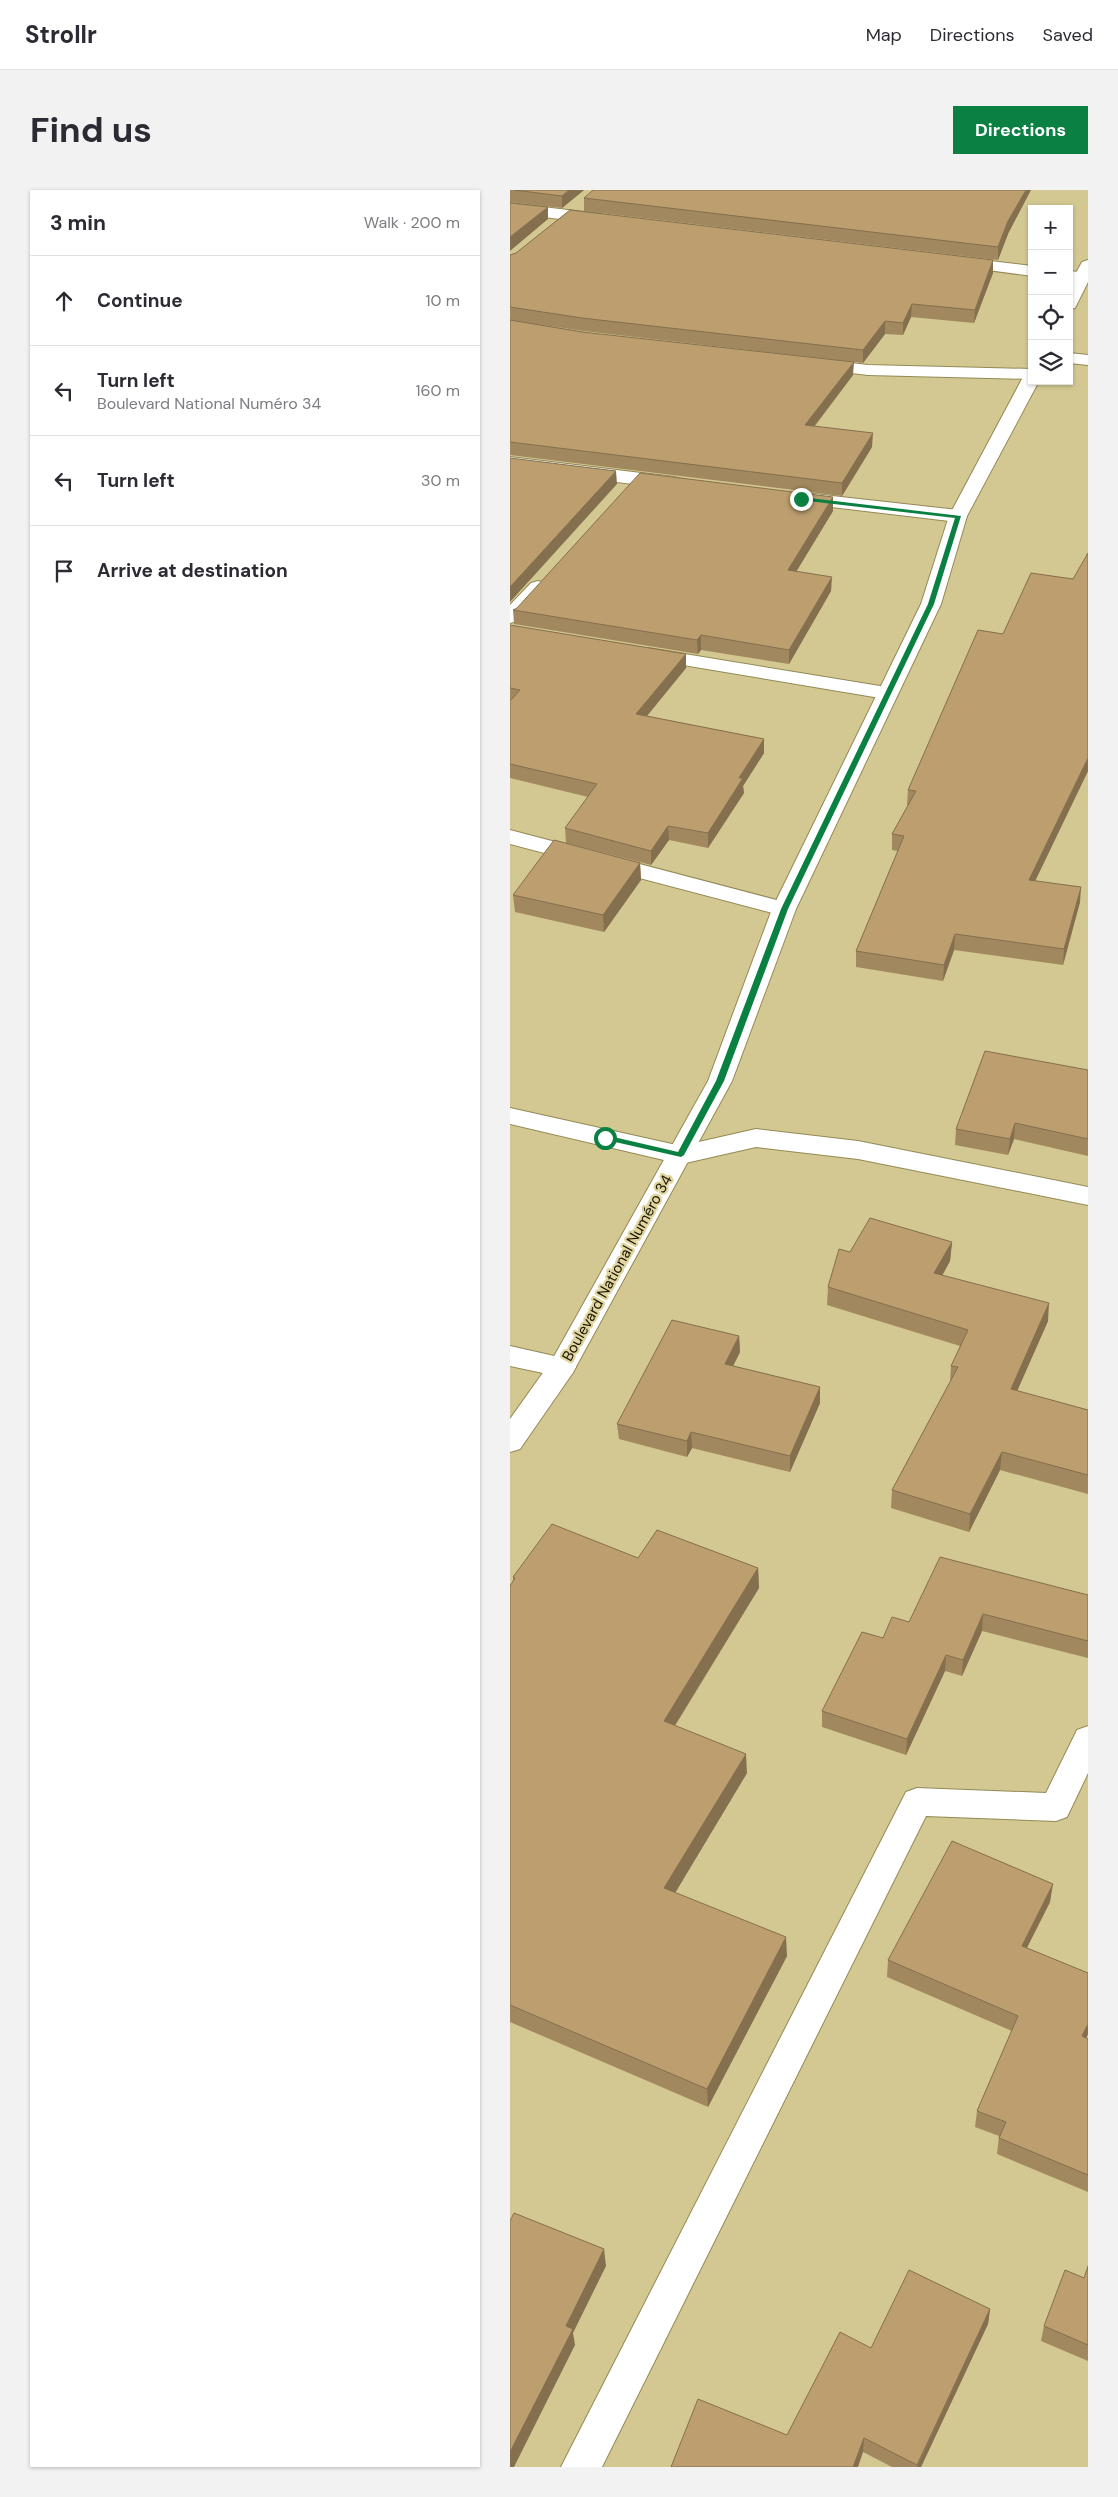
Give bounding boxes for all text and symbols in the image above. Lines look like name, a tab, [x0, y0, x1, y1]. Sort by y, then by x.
text: Strollr	[25, 19, 97, 50]
text: Map	[866, 23, 902, 47]
text: Directions	[930, 23, 1015, 47]
text: Saved	[1043, 23, 1093, 47]
button: Directions	[953, 106, 1088, 154]
text: Find us	[30, 107, 152, 153]
map controls	[1028, 205, 1073, 385]
button: +	[1028, 205, 1073, 250]
text: 3 min	[50, 209, 106, 237]
text: Walk · 200 m	[364, 212, 460, 233]
button: −	[1028, 250, 1073, 295]
icon: ahead	[50, 287, 78, 315]
text: Continue	[97, 288, 183, 313]
text: 10 m	[426, 290, 460, 311]
button: locate	[1028, 295, 1073, 340]
button: layers	[1028, 340, 1073, 385]
text: Turn left	[97, 368, 175, 393]
icon: left	[50, 377, 78, 405]
text: 160 m	[416, 380, 460, 401]
text: Boulevard National Numéro 34	[97, 393, 321, 414]
icon: left	[50, 467, 78, 495]
text: Turn left	[97, 468, 175, 493]
text: 30 m	[421, 470, 460, 491]
route end	[790, 488, 813, 511]
icon: arrive	[50, 557, 78, 585]
text: Arrive at destination	[97, 558, 288, 583]
route start	[594, 1127, 617, 1150]
street label: Boulevard National Numéro 34	[557, 1171, 677, 1365]

